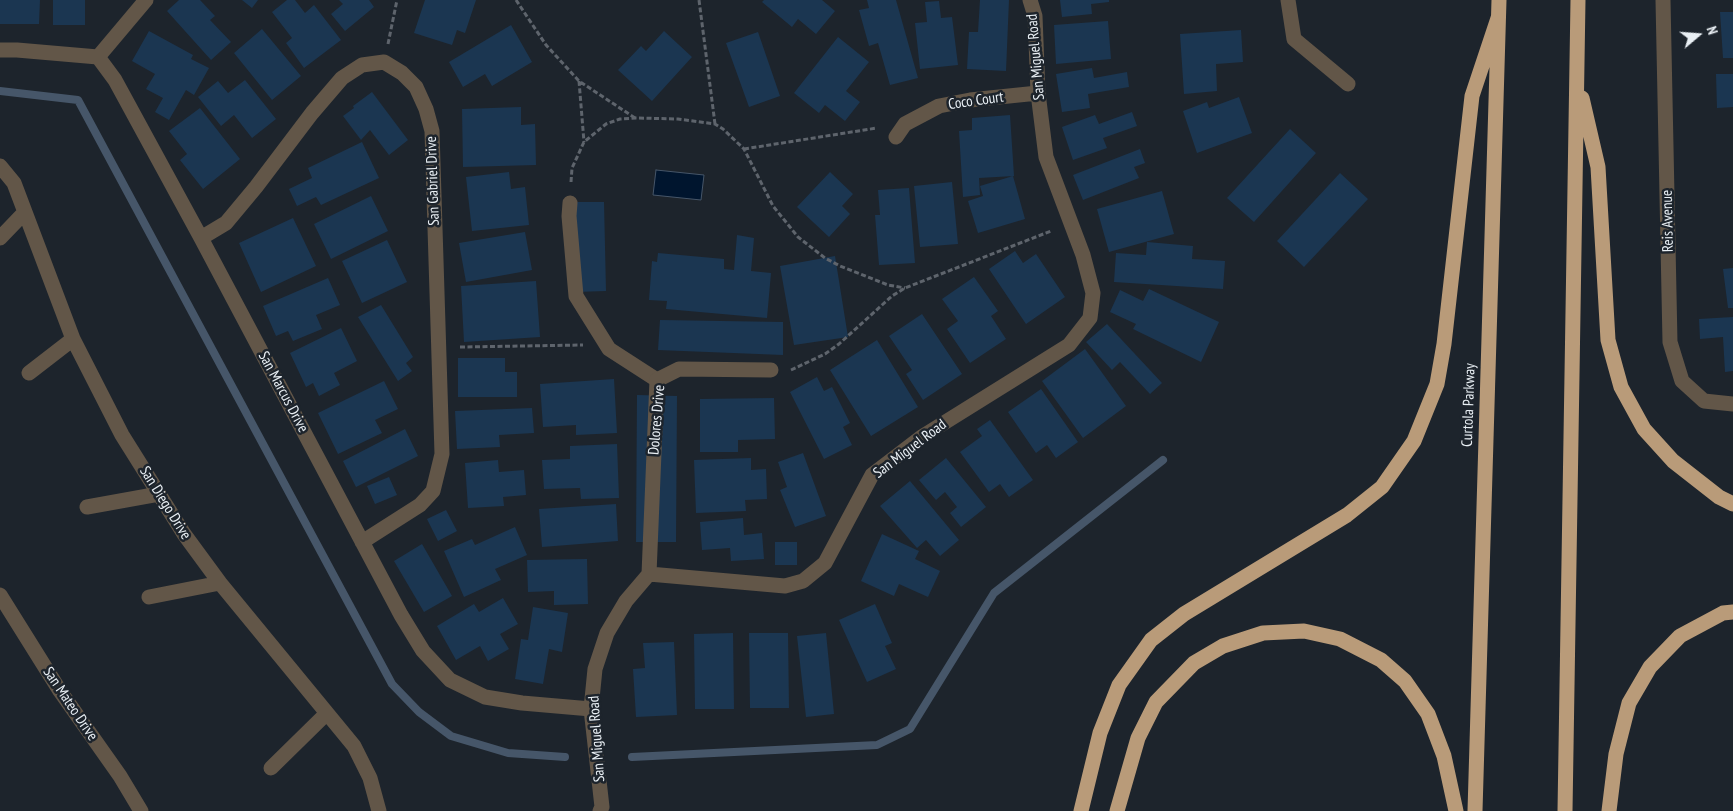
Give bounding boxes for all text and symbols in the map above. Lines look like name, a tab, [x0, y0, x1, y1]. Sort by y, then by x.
north arrow	[1673, 10, 1723, 60]
street label: San Miguel Road	[1023, 13, 1049, 101]
text: N	[1703, 24, 1722, 37]
street label: Coco Court	[947, 88, 1005, 114]
street label: San Gabriel Drive	[422, 136, 444, 226]
street label: Reis Avenue	[1658, 190, 1678, 252]
street label: San Marcus Drive	[254, 348, 312, 436]
street label: Curtola Parkway	[1459, 363, 1479, 447]
street label: Dolores Drive	[645, 384, 669, 456]
street label: San Miguel Road	[870, 416, 950, 482]
street label: San Diego Drive	[135, 463, 195, 543]
street label: San Mateo Drive	[39, 664, 101, 744]
street label: San Miguel Road	[585, 695, 609, 783]

